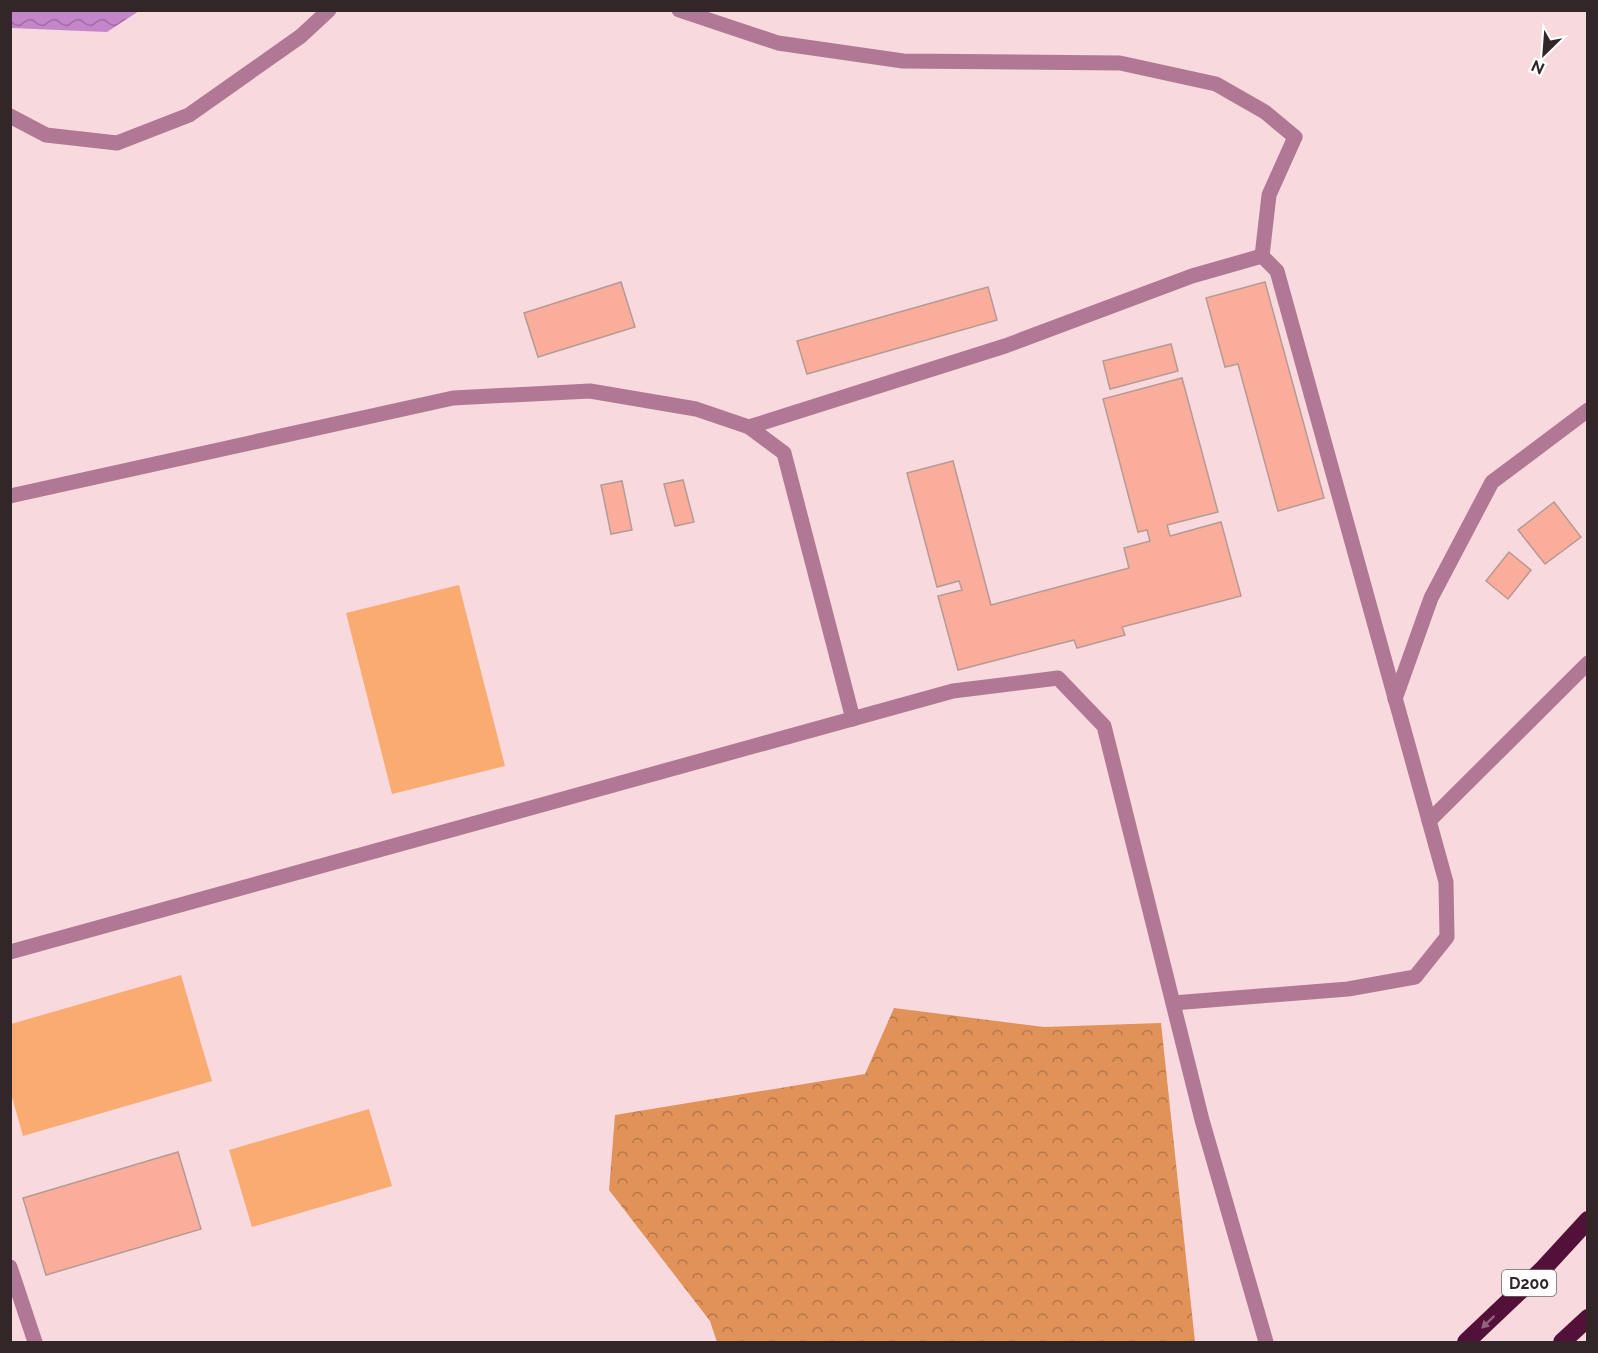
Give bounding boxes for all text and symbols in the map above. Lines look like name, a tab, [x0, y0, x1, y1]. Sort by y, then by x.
north arrow	[1514, 24, 1574, 84]
text: N	[1528, 56, 1547, 78]
road number: D200	[1502, 1270, 1556, 1296]
one-way arrow	[1480, 1315, 1495, 1329]

